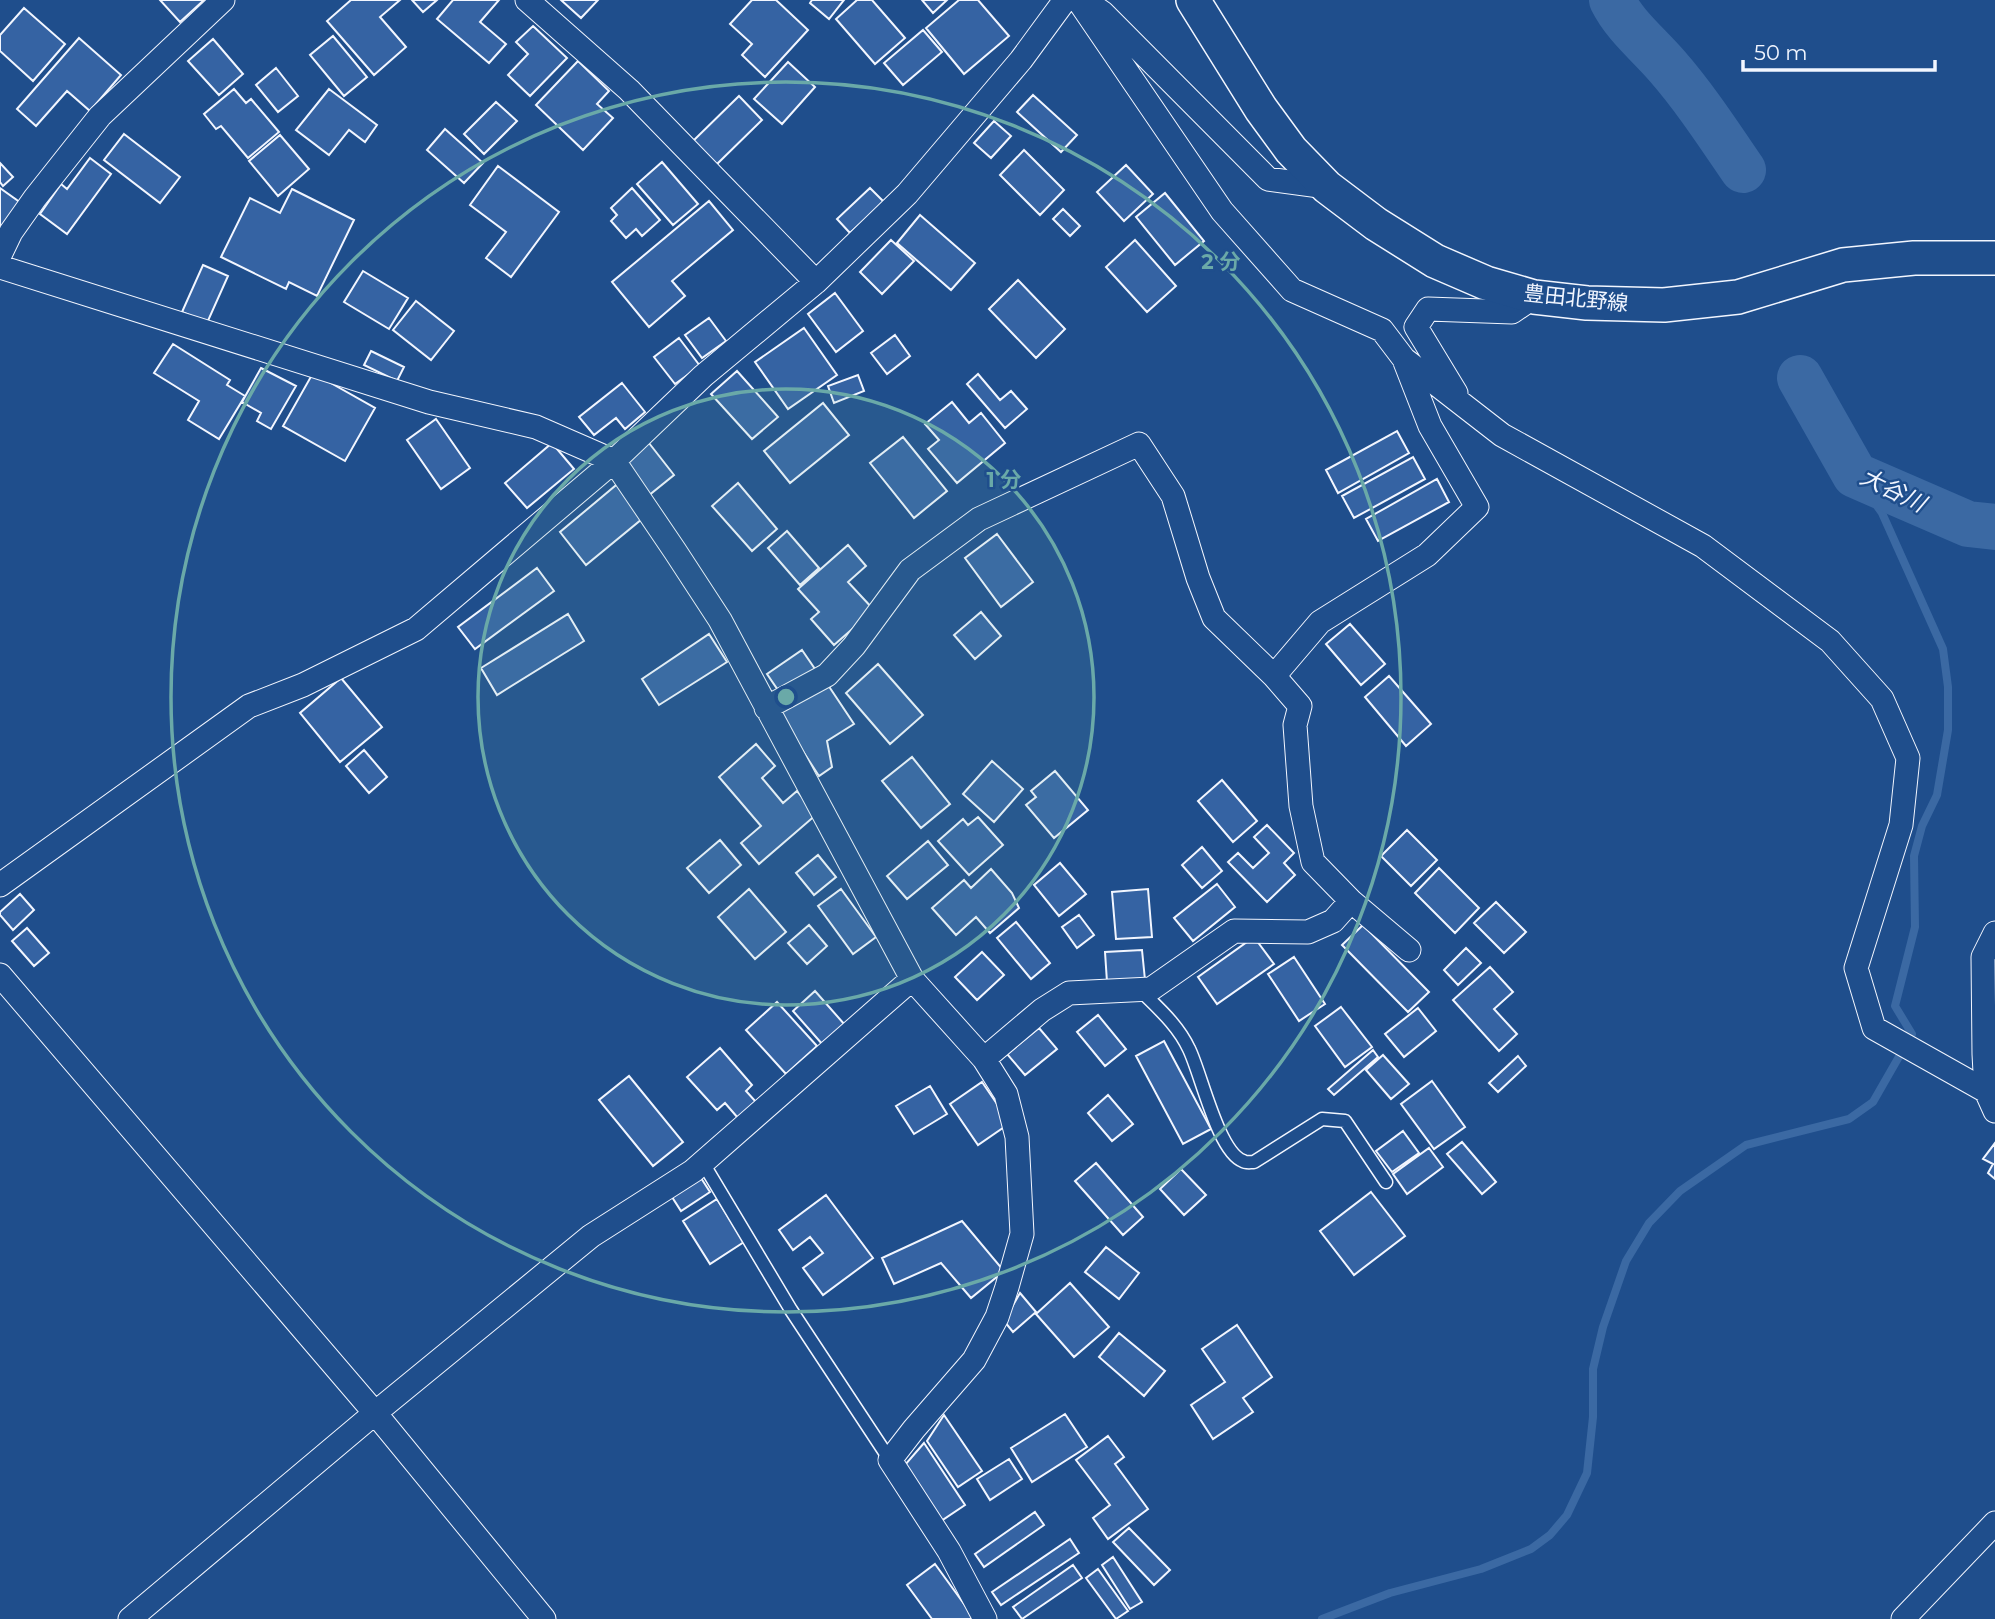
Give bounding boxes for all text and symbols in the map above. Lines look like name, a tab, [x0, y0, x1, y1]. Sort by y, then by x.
scale bar	[1743, 28, 1936, 72]
text: 50 m	[1754, 40, 1808, 65]
text: 2 分	[1201, 249, 1241, 274]
street label: 豊田北野線	[1522, 280, 1630, 316]
water label: 大谷川	[1856, 462, 1933, 519]
text: 1 分	[986, 467, 1022, 492]
centre of rings	[774, 685, 798, 709]

